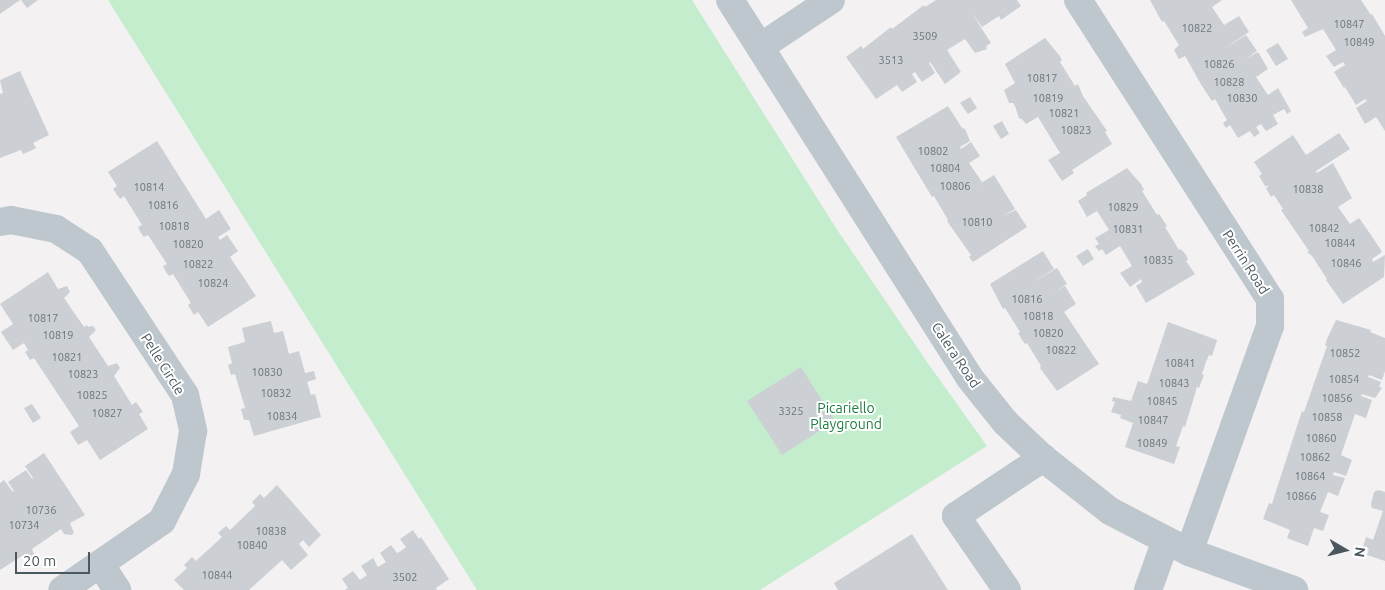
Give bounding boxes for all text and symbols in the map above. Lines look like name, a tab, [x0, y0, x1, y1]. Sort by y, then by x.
house number: 10847	[1333, 17, 1365, 31]
house number: 10822	[1181, 21, 1213, 35]
house number: 3509	[913, 29, 937, 43]
house number: 10849	[1343, 35, 1375, 49]
house number: 3513	[879, 53, 903, 67]
house number: 10826	[1203, 57, 1235, 71]
house number: 10817	[1026, 71, 1058, 85]
house number: 10828	[1213, 75, 1245, 89]
house number: 10819	[1032, 91, 1064, 105]
house number: 10830	[1226, 91, 1258, 105]
house number: 10821	[1048, 106, 1080, 120]
house number: 10823	[1060, 123, 1092, 137]
house number: 10802	[917, 144, 949, 158]
house number: 10804	[929, 161, 961, 175]
house number: 10806	[939, 179, 971, 193]
house number: 10814	[133, 180, 165, 194]
house number: 10838	[1292, 182, 1324, 196]
house number: 10816	[147, 198, 179, 212]
house number: 10829	[1107, 200, 1139, 214]
house number: 10810	[961, 215, 993, 229]
house number: 10818	[158, 219, 190, 233]
house number: 10842	[1308, 221, 1340, 235]
house number: 10831	[1112, 222, 1144, 236]
street label: Perrin Road	[1219, 227, 1273, 297]
house number: 10844	[1324, 236, 1356, 250]
house number: 10820	[172, 237, 204, 251]
house number: 10835	[1142, 253, 1174, 267]
house number: 10846	[1330, 256, 1362, 270]
house number: 10822	[182, 257, 214, 271]
house number: 10824	[197, 276, 229, 290]
house number: 10816	[1011, 292, 1043, 306]
house number: 10818	[1022, 309, 1054, 323]
house number: 10817	[27, 311, 59, 325]
street label: Calera Road	[928, 319, 984, 391]
house number: 10820	[1032, 326, 1064, 340]
house number: 10819	[42, 328, 74, 342]
street label: Pelle Circle	[138, 330, 188, 398]
house number: 10822	[1045, 343, 1077, 357]
house number: 10852	[1329, 346, 1361, 360]
house number: 10821	[51, 350, 83, 364]
house number: 10841	[1164, 356, 1196, 370]
house number: 10830	[251, 365, 283, 379]
house number: 10823	[67, 367, 99, 381]
house number: 10854	[1328, 372, 1360, 386]
house number: 10843	[1158, 376, 1190, 390]
house number: 10832	[260, 386, 292, 400]
house number: 10825	[76, 388, 108, 402]
house number: 10856	[1321, 391, 1353, 405]
house number: 10845	[1146, 394, 1178, 408]
park label: Picariello Playground	[810, 400, 882, 432]
house number: 3325	[779, 404, 803, 418]
house number: 10827	[91, 406, 123, 420]
house number: 10834	[266, 409, 298, 423]
house number: 10858	[1311, 410, 1343, 424]
house number: 10847	[1137, 413, 1169, 427]
house number: 10860	[1305, 431, 1337, 445]
house number: 10849	[1136, 436, 1168, 450]
house number: 10862	[1299, 450, 1331, 464]
house number: 10864	[1294, 469, 1326, 483]
house number: 10866	[1285, 489, 1317, 503]
house number: 10736	[25, 503, 57, 517]
house number: 10734	[8, 518, 40, 532]
house number: 10838	[255, 524, 287, 538]
north arrow	[1320, 525, 1370, 575]
house number: 10840	[236, 538, 268, 552]
scale bar	[18, 542, 92, 574]
text: N	[1351, 546, 1369, 558]
text: 20 m	[23, 552, 56, 569]
house number: 10844	[201, 568, 233, 582]
house number: 3502	[393, 570, 417, 584]

